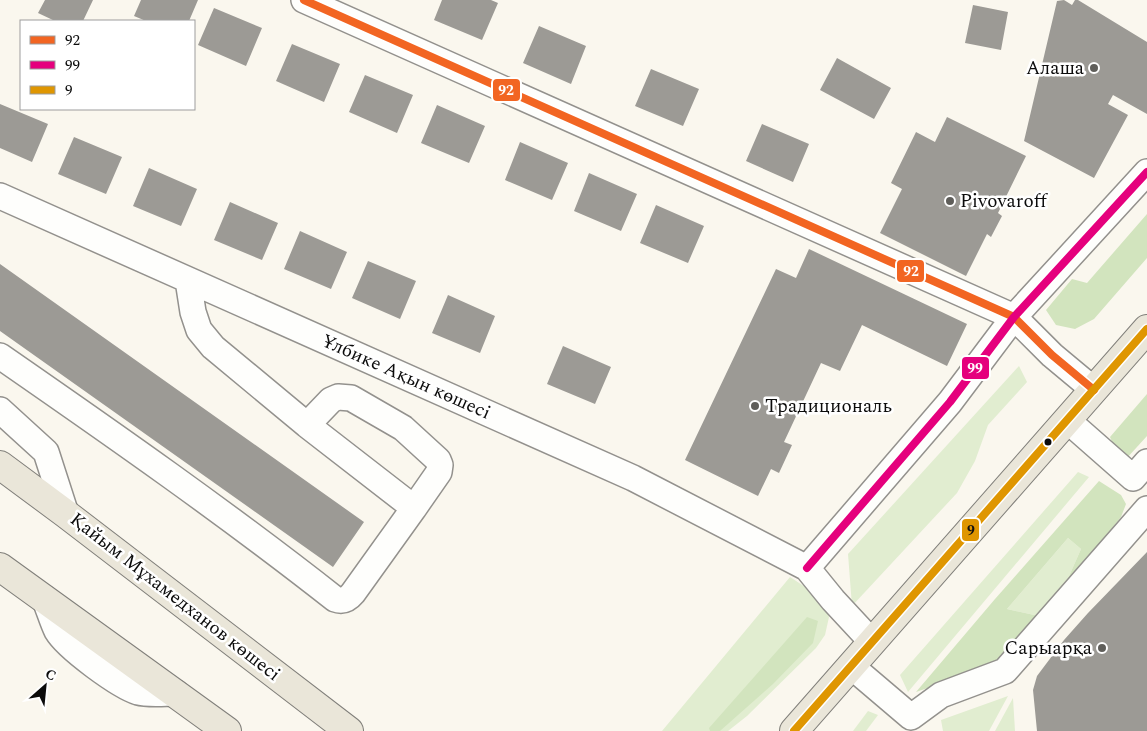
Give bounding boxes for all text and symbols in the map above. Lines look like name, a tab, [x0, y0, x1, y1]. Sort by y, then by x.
legend	[20, 20, 195, 110]
text: 92	[65, 29, 80, 52]
text: 99	[65, 54, 80, 77]
place label: Алаша	[1026, 54, 1085, 83]
marker: Алаша	[1088, 62, 1100, 74]
line badge: 92	[492, 78, 521, 102]
text: 9	[65, 79, 73, 102]
text: 92	[498, 80, 514, 101]
place label: Pivovaroff	[960, 187, 1049, 216]
marker: Pivovaroff	[944, 195, 956, 207]
line badge: 92	[896, 259, 925, 283]
text: 92	[903, 261, 919, 282]
street label: Ұлбике Ақын көшесі	[317, 327, 495, 427]
line badge: 99	[961, 356, 990, 380]
text: 99	[967, 358, 983, 379]
place label: Традициональ	[765, 392, 892, 421]
marker: Традициональ	[749, 400, 761, 412]
unlabelled marker	[1043, 437, 1053, 447]
street label: Қайым Мұхамедханов көшесі	[63, 505, 287, 689]
line badge: 9	[961, 518, 980, 542]
text: 9	[967, 520, 975, 541]
place label: Сарыарқа	[1005, 634, 1093, 663]
marker: Сарыарқа	[1096, 642, 1108, 654]
north arrow	[20, 661, 70, 711]
text: С	[41, 663, 60, 686]

